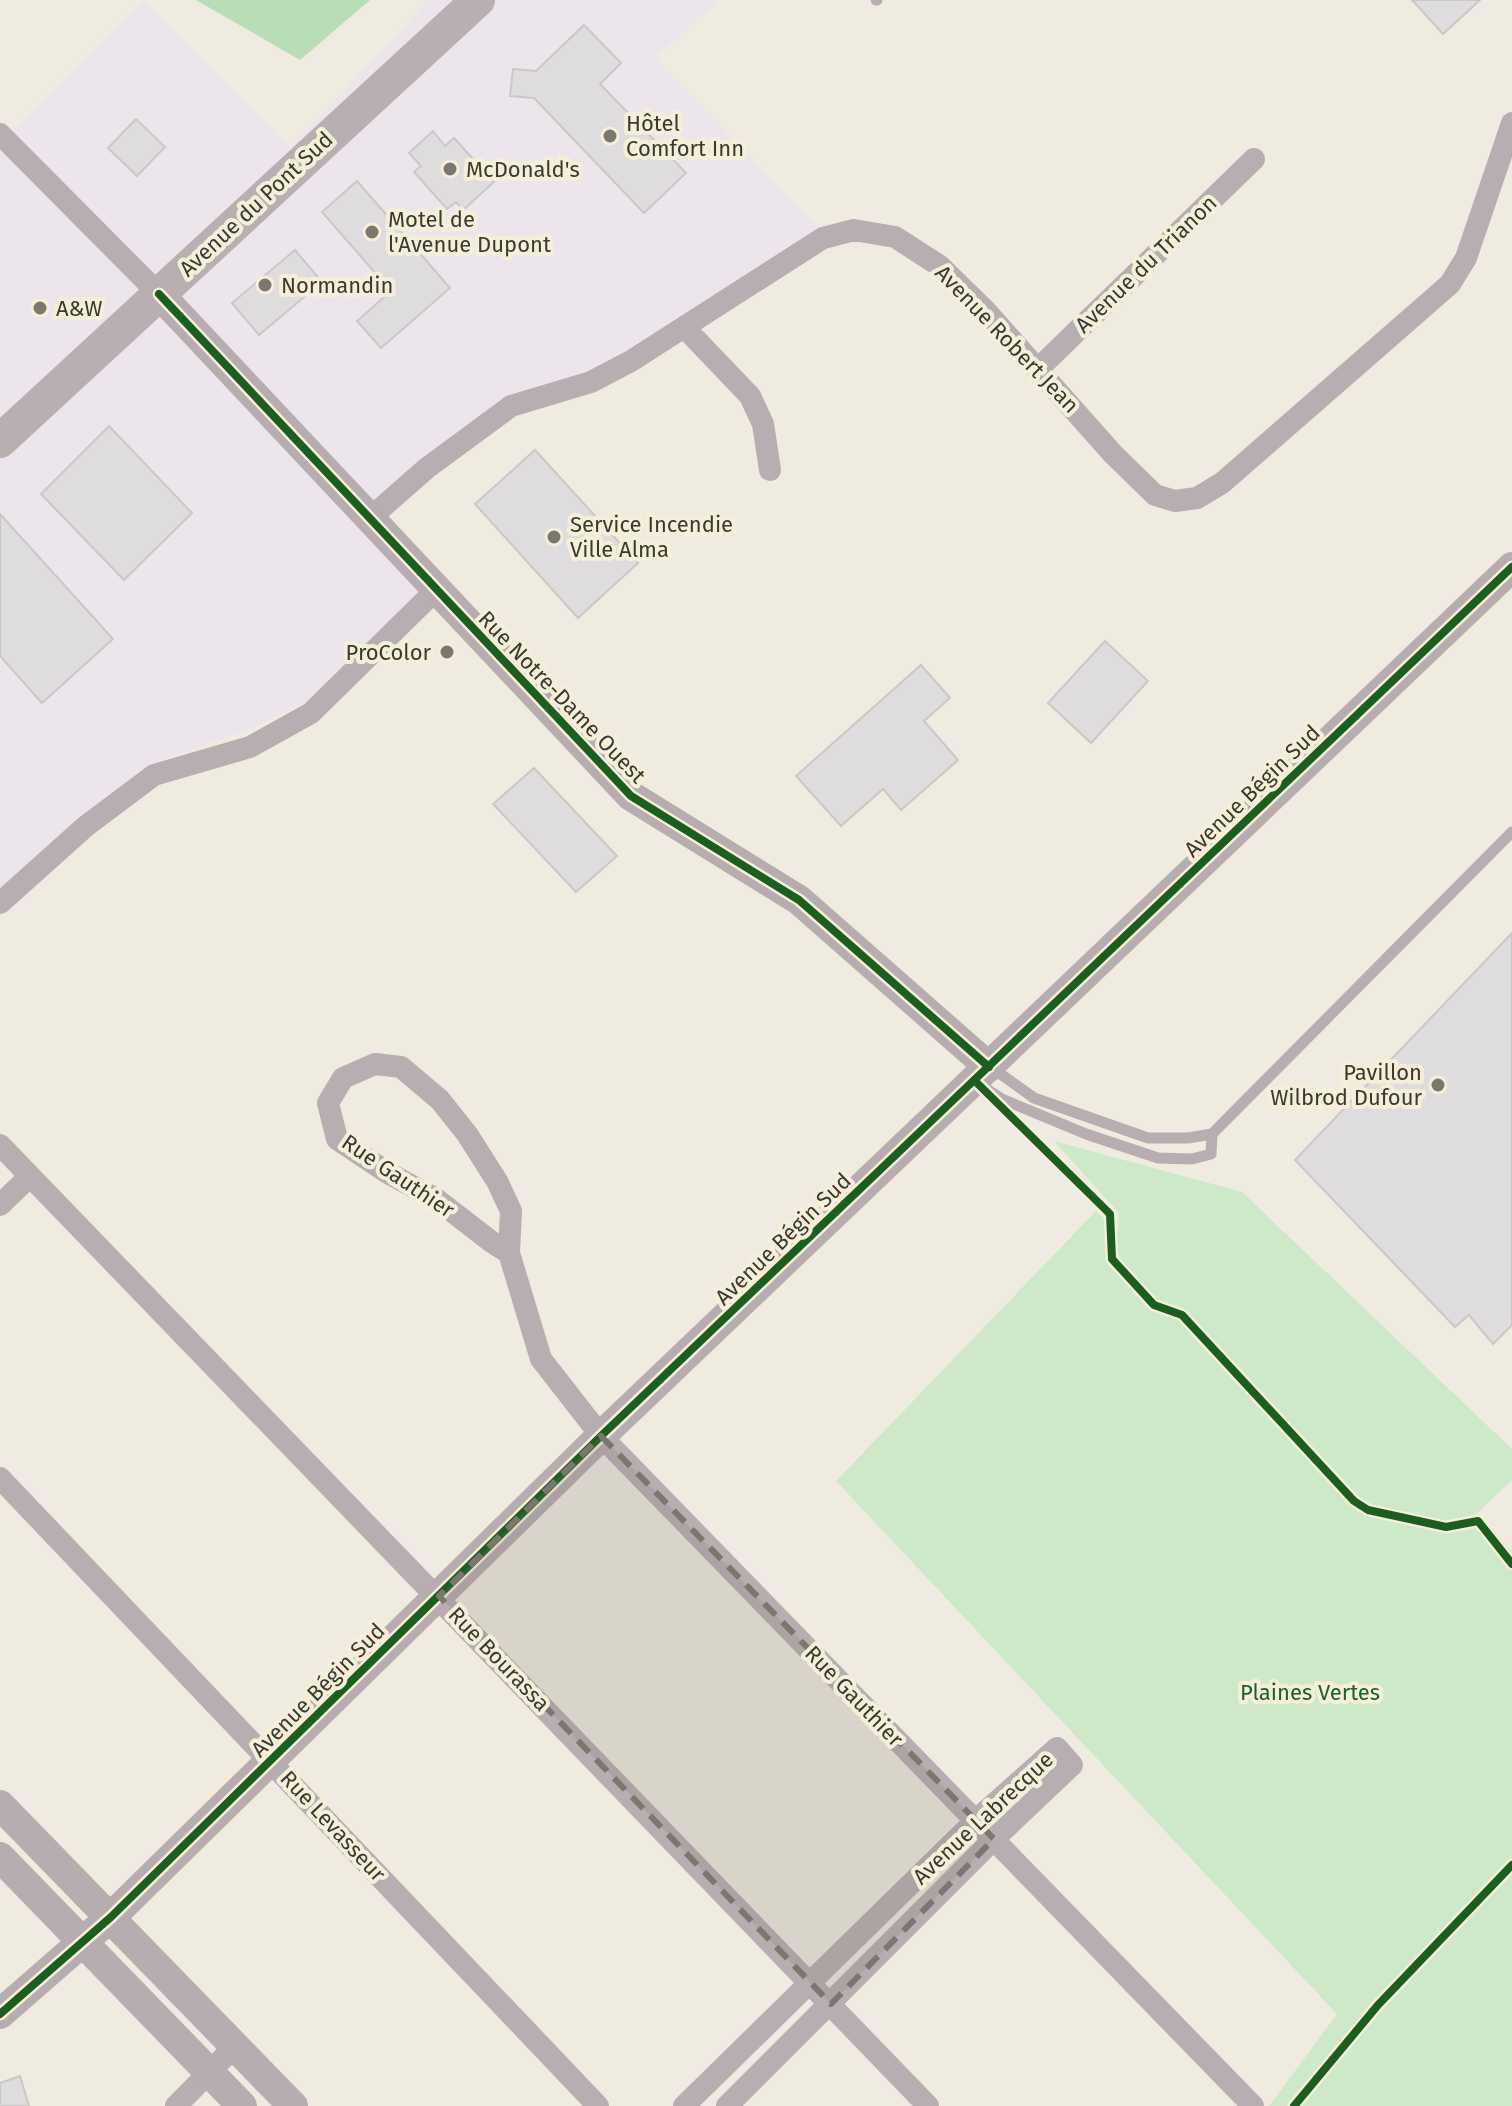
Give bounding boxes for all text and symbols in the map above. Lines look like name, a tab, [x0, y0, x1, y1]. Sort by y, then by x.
place label: Hôtel Comfort Inn	[626, 110, 744, 162]
street label: Avenue du Pont Sud	[174, 126, 338, 282]
marker: Hôtel Comfort Inn	[601, 127, 619, 145]
place label: McDonald's	[466, 156, 580, 183]
marker: McDonald's	[441, 160, 459, 178]
street label: Avenue du Trianon	[1069, 189, 1223, 339]
place label: Motel de l'Avenue Dupont	[388, 206, 551, 258]
marker: Motel de l'Avenue Dupont	[363, 223, 381, 241]
street label: Avenue Robert Jean	[929, 259, 1085, 419]
place label: Normandin	[281, 272, 393, 299]
marker: Normandin	[256, 276, 274, 294]
place label: A&W	[56, 295, 103, 322]
marker: A&W	[31, 299, 49, 317]
place label: Service Incendie Ville Alma	[570, 511, 733, 563]
marker: Service Incendie Ville Alma	[545, 528, 563, 546]
street label: Rue Notre-Dame Ouest	[473, 605, 651, 789]
place label: ProColor	[346, 639, 431, 666]
marker: ProColor	[438, 643, 456, 661]
street label: Avenue Bégin Sud	[1178, 719, 1326, 863]
place label: Pavillon Wilbrod Dufour	[1270, 1059, 1423, 1111]
marker: Pavillon Wilbrod Dufour	[1429, 1076, 1447, 1094]
street label: Rue Gauthier	[337, 1128, 460, 1224]
street label: Avenue Bégin Sud	[709, 1167, 857, 1311]
street label: Rue Bourassa	[443, 1601, 555, 1717]
street label: Avenue Bégin Sud	[245, 1617, 391, 1763]
street label: Rue Gauthier	[799, 1640, 909, 1753]
park label: Plaines Vertes	[1240, 1679, 1380, 1706]
street label: Avenue Labrecque	[907, 1746, 1059, 1890]
street label: Rue Levasseur	[275, 1765, 392, 1888]

